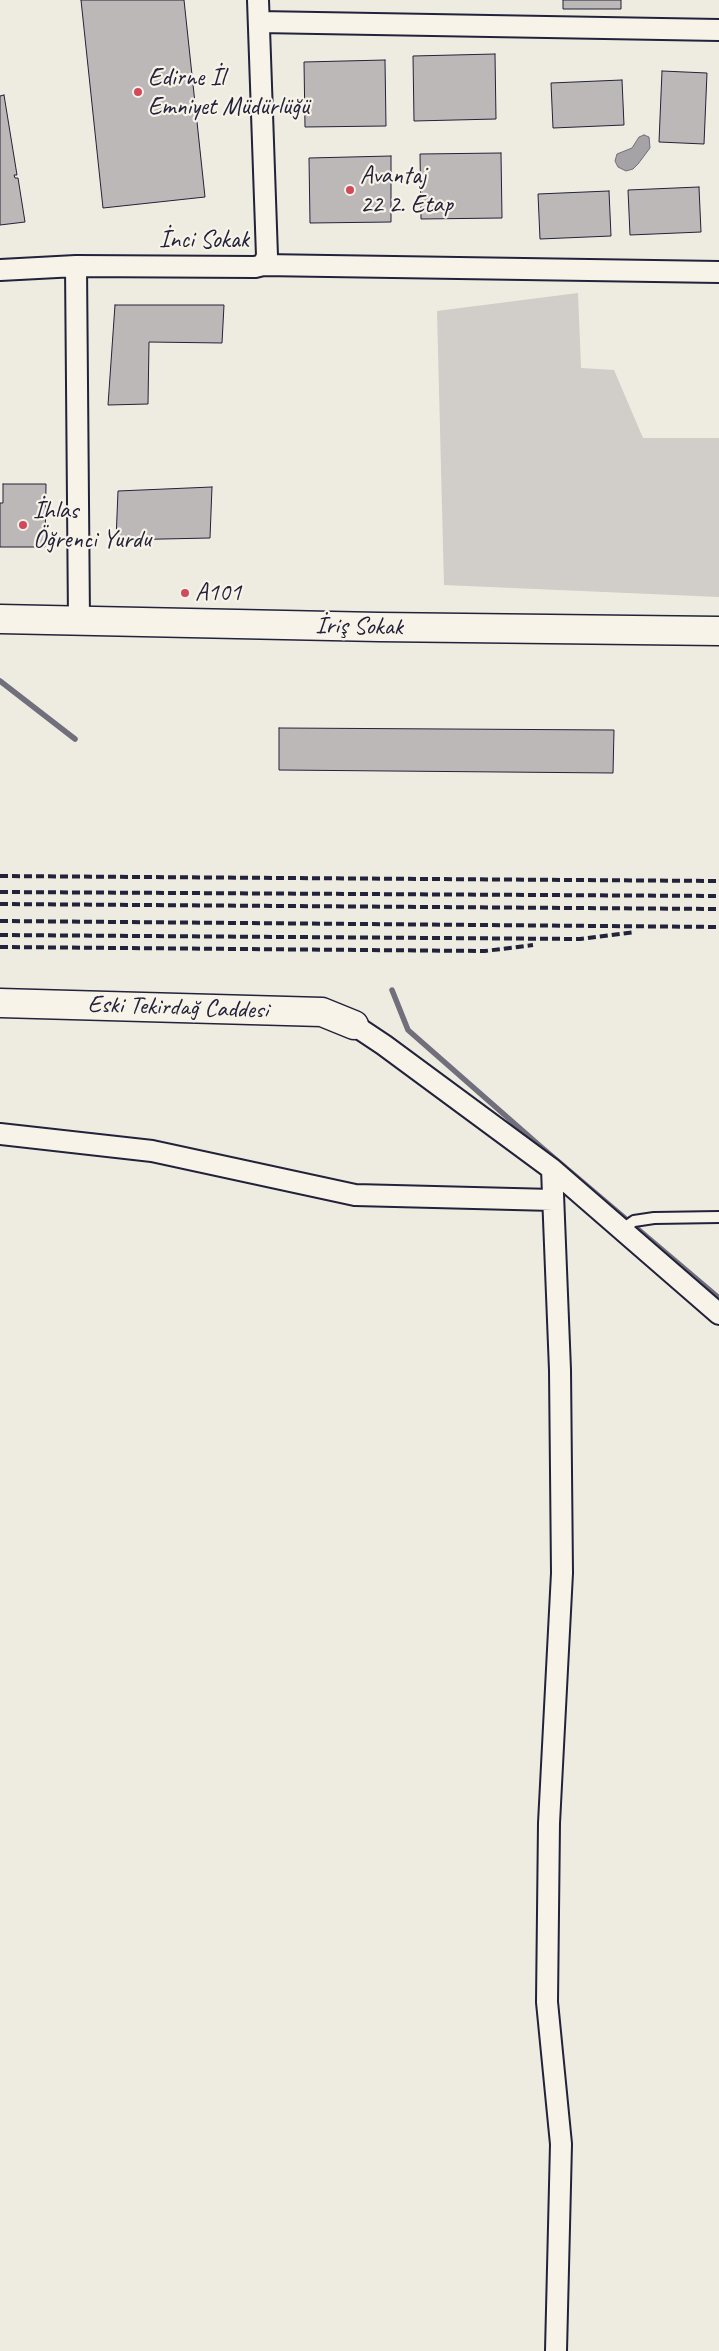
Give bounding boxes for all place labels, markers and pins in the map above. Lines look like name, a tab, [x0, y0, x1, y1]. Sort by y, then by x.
place label: Edirne İl Emniyet Müdürlüğü	[148, 63, 309, 122]
marker: Edirne İl Emniyet Müdürlüğü	[132, 86, 144, 98]
place label: Avantaj 22 2. Etap	[360, 161, 453, 220]
marker: Avantaj 22 2. Etap	[344, 184, 356, 196]
place label: İhlas Öğrenci Yurdu	[33, 496, 151, 555]
marker: İhlas Öğrenci Yurdu	[17, 519, 29, 531]
place label: A101	[195, 578, 241, 608]
marker: A101	[179, 587, 191, 599]

